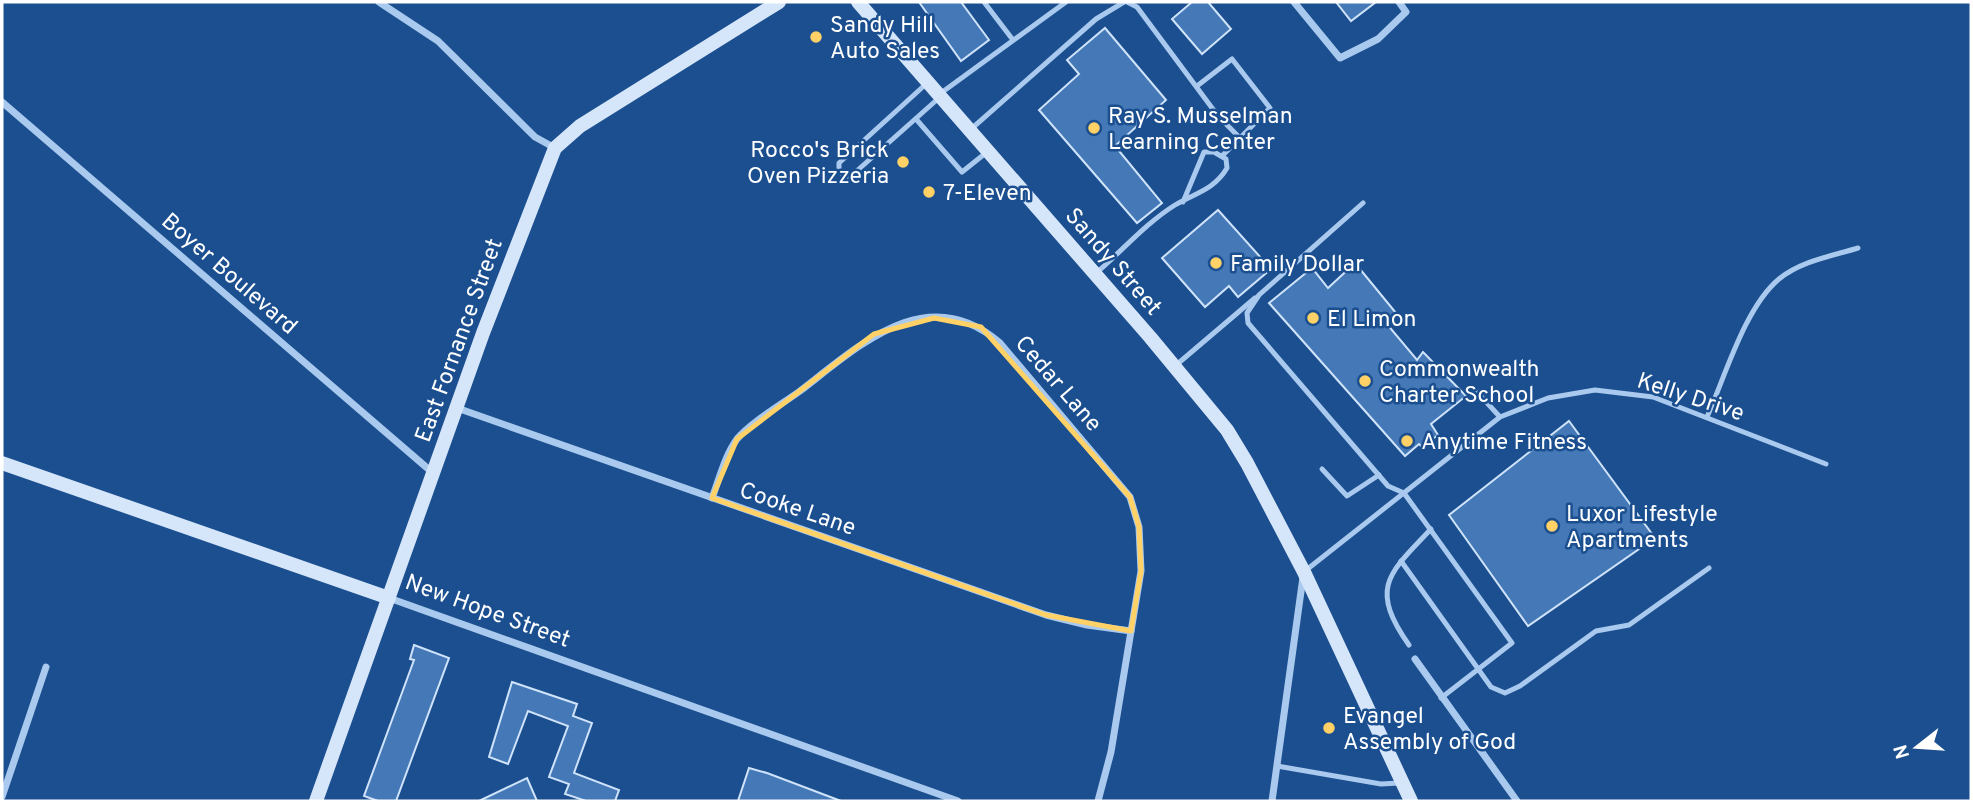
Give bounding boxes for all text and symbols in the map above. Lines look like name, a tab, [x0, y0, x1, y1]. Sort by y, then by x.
place label: Sandy Hill Auto Sales	[830, 12, 940, 67]
marker: Sandy Hill Auto Sales	[808, 29, 824, 45]
place label: Ray S. Musselman Learning Center	[1108, 103, 1293, 158]
marker: Ray S. Musselman Learning Center	[1086, 120, 1102, 136]
place label: Rocco's Brick Oven Pizzeria	[747, 137, 889, 192]
marker: Rocco's Brick Oven Pizzeria	[895, 154, 911, 170]
place label: 7-Eleven	[943, 180, 1032, 209]
marker: 7-Eleven	[921, 184, 937, 200]
street label: Sandy Street	[1057, 203, 1167, 322]
street label: Boyer Boulevard	[154, 208, 302, 342]
street label: East Fornance Street	[410, 235, 511, 447]
place label: Family Dollar	[1230, 251, 1364, 280]
marker: Family Dollar	[1208, 255, 1224, 271]
place label: El Limon	[1327, 306, 1416, 335]
marker: El Limon	[1305, 310, 1321, 326]
street label: Cedar Lane	[1007, 330, 1107, 439]
place label: Commonwealth Charter School	[1379, 356, 1540, 411]
street label: Kelly Drive	[1633, 367, 1748, 429]
marker: Commonwealth Charter School	[1357, 373, 1373, 389]
place label: Anytime Fitness	[1421, 429, 1587, 458]
marker: Anytime Fitness	[1399, 433, 1415, 449]
street label: Cooke Lane	[735, 477, 859, 544]
place label: Luxor Lifestyle Apartments	[1566, 501, 1718, 556]
marker: Luxor Lifestyle Apartments	[1544, 518, 1560, 534]
street label: New Hope Street	[401, 569, 574, 656]
place label: Evangel Assembly of God	[1343, 703, 1516, 758]
north arrow	[1882, 712, 1952, 782]
marker: Evangel Assembly of God	[1321, 720, 1337, 736]
text: N	[1889, 741, 1916, 761]

